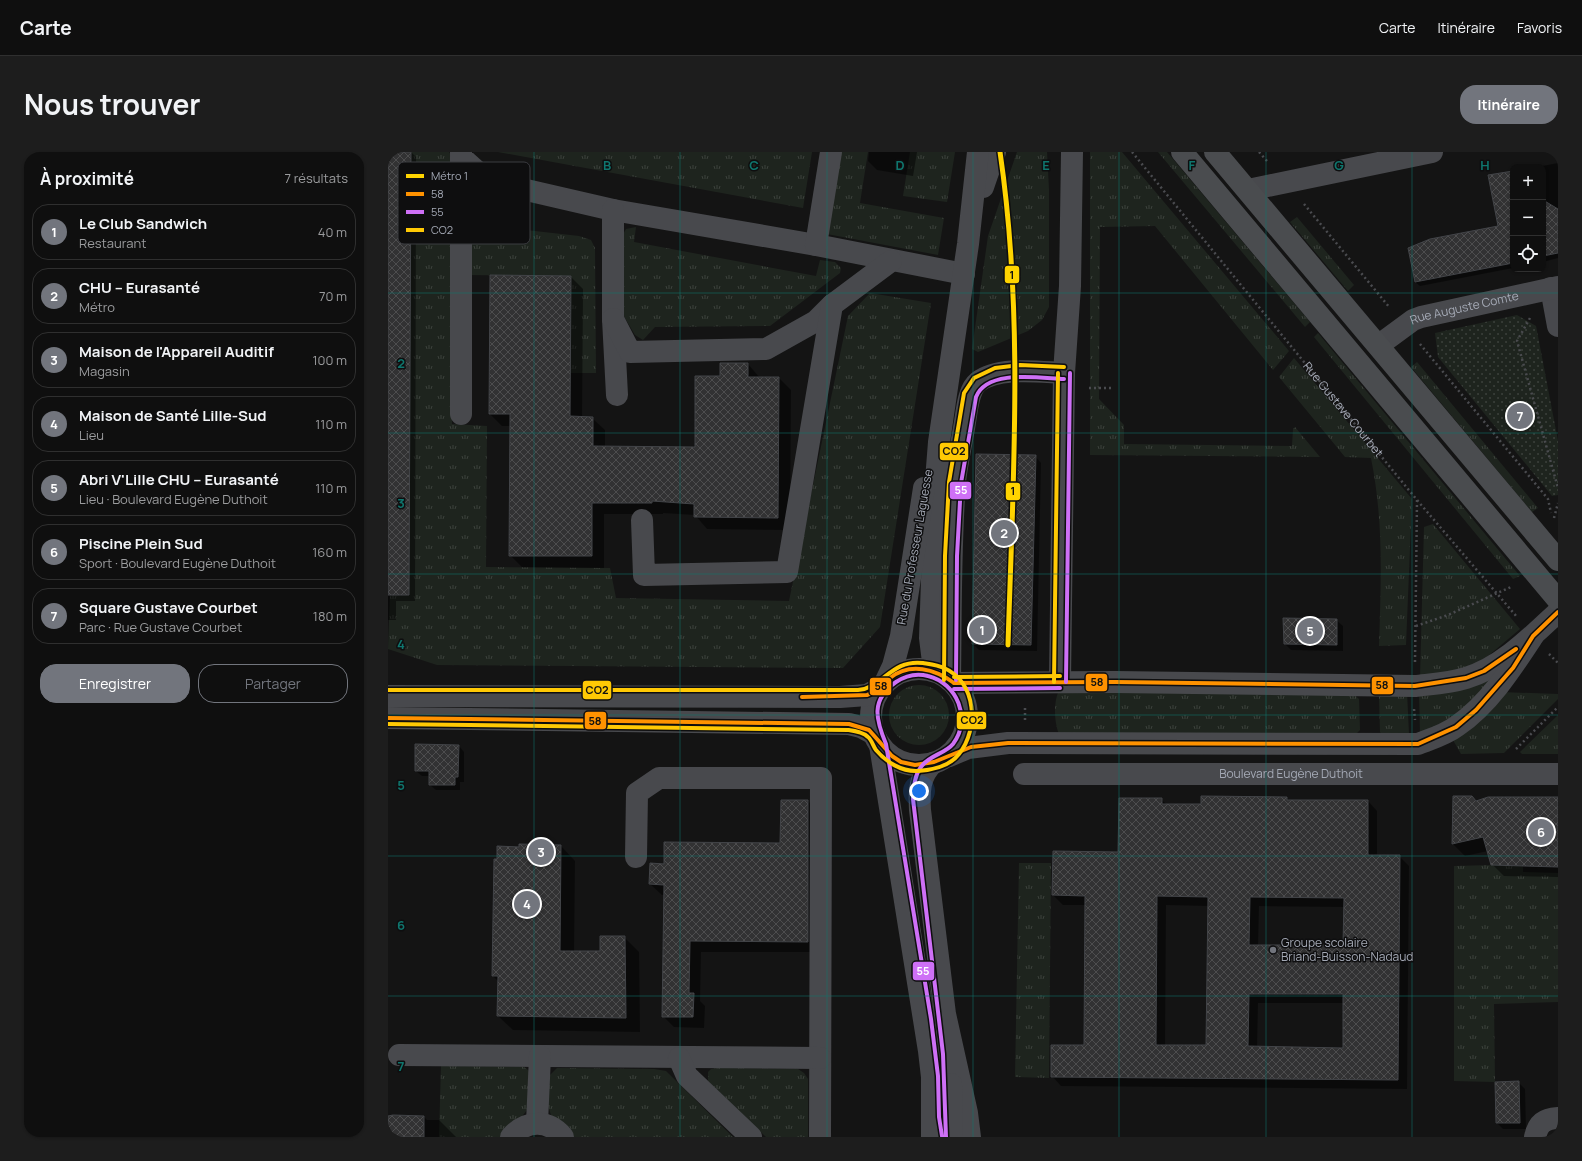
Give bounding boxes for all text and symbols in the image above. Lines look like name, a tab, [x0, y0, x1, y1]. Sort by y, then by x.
text: Carte	[20, 15, 72, 41]
text: Carte	[1379, 18, 1415, 37]
text: Itinéraire	[1437, 18, 1495, 37]
text: Favoris	[1517, 18, 1562, 37]
text: Nous trouver	[24, 85, 200, 123]
button: Itinéraire	[1460, 85, 1558, 124]
text: B	[603, 156, 611, 174]
text: C	[749, 156, 759, 174]
text: D	[895, 156, 905, 174]
text: E	[1042, 156, 1050, 174]
text: F	[1189, 156, 1196, 174]
text: G	[1334, 156, 1344, 174]
text: H	[1480, 156, 1490, 174]
legend	[398, 162, 530, 244]
map controls	[1510, 164, 1546, 272]
button: +	[1510, 164, 1546, 200]
text: À proximité	[40, 167, 134, 190]
text: Métro 1	[431, 168, 468, 183]
text: 7 résultats	[285, 169, 348, 187]
text: 58	[431, 186, 444, 201]
button: −	[1510, 200, 1546, 236]
text: 55	[431, 204, 444, 219]
text: Le Club Sandwich	[79, 213, 207, 234]
text: CO2	[431, 222, 453, 237]
text: 1	[51, 223, 57, 241]
text: 40 m	[318, 223, 347, 241]
text: Restaurant	[79, 234, 146, 252]
button: locate	[1510, 236, 1546, 272]
line badge: 1	[1004, 265, 1020, 284]
text: 1	[1010, 267, 1014, 282]
text: CHU – Eurasanté	[79, 277, 200, 298]
text: 2	[50, 287, 58, 305]
text: 70 m	[319, 287, 347, 305]
street label: Rue Auguste Comte	[1407, 287, 1520, 328]
text: Métro	[79, 298, 115, 316]
text: Maison de l'Appareil Auditif	[79, 341, 274, 362]
text: 3	[50, 351, 58, 369]
text: 100 m	[312, 351, 347, 369]
text: 2	[397, 354, 405, 372]
street label: Rue Gustave Courbet	[1299, 358, 1388, 461]
text: Magasin	[79, 362, 130, 380]
pin: 7	[1507, 401, 1533, 431]
text: Maison de Santé Lille-Sud	[79, 405, 267, 426]
text: 4	[50, 415, 58, 433]
text: 110 m	[315, 415, 347, 433]
text: Lieu	[79, 426, 104, 444]
line badge: CO2	[939, 442, 969, 461]
text: CO2	[943, 443, 965, 458]
street label: Rue du Professeur Laguesse	[892, 468, 937, 626]
text: Abri V'Lille CHU – Eurasanté	[79, 469, 279, 490]
text: 5	[50, 479, 58, 497]
text: 110 m	[315, 479, 347, 497]
line badge: 55	[949, 481, 972, 500]
text: 55	[955, 482, 967, 497]
line badge: 1	[1005, 482, 1021, 501]
text: 1	[1011, 483, 1015, 498]
text: Lieu · Boulevard Eugène Duthoit	[79, 490, 268, 508]
text: 3	[397, 494, 405, 512]
pin: 2	[991, 518, 1017, 548]
text: Piscine Plein Sud	[79, 533, 203, 554]
text: 6	[50, 543, 58, 561]
text: 160 m	[312, 543, 347, 561]
text: Sport · Boulevard Eugène Duthoit	[79, 554, 276, 572]
text: Square Gustave Courbet	[79, 597, 258, 618]
text: 7	[51, 607, 57, 625]
text: 180 m	[313, 607, 347, 625]
pin: 1	[969, 615, 995, 645]
pin: 5	[1297, 616, 1323, 646]
text: Parc · Rue Gustave Courbet	[79, 618, 242, 636]
text: 4	[397, 635, 405, 653]
button: Enregistrer	[40, 664, 190, 703]
button: Partager	[198, 664, 348, 703]
line badge: 58	[1085, 673, 1108, 692]
text: 58	[1090, 674, 1104, 689]
line badge: 58	[1371, 676, 1394, 695]
line badge: 58	[869, 677, 892, 696]
text: 58	[1375, 677, 1389, 692]
text: 58	[874, 678, 888, 693]
line badge: CO2	[582, 680, 612, 700]
text: CO2	[586, 682, 608, 697]
line badge: 58	[584, 711, 607, 730]
line badge: CO2	[956, 711, 987, 730]
text: CO2	[961, 712, 983, 727]
text: 58	[588, 713, 602, 728]
street label: Boulevard Eugène Duthoit	[1219, 765, 1363, 782]
text: 5	[397, 776, 405, 794]
your location	[909, 781, 929, 801]
pin: 6	[1528, 817, 1554, 847]
pin: 3	[528, 837, 554, 867]
pin: 4	[514, 889, 540, 919]
text: 6	[397, 916, 405, 934]
place label: Groupe scolaire Briand-Buisson-Nadaud	[1281, 934, 1413, 965]
marker: Groupe scolaire Briand-Buisson-Nadaud	[1268, 945, 1278, 955]
line badge: 55	[912, 961, 935, 981]
text: 55	[917, 963, 929, 978]
text: 7	[398, 1057, 405, 1075]

